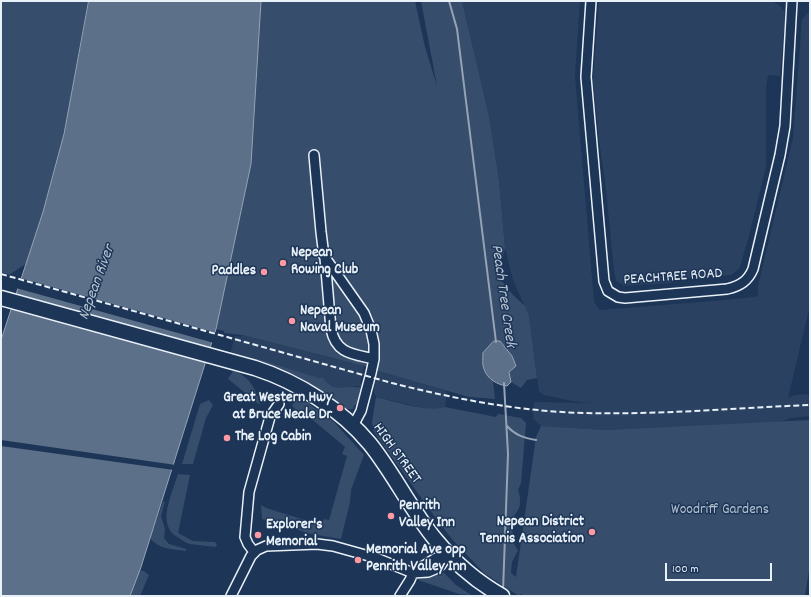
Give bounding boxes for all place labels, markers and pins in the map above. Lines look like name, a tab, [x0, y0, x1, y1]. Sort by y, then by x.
place label: Nepean Rowing Club	[291, 245, 358, 280]
marker: Nepean Rowing Club	[278, 258, 288, 268]
place label: Paddles	[212, 263, 256, 281]
marker: Paddles	[259, 267, 269, 277]
place label: Nepean Naval Museum	[300, 303, 380, 338]
marker: Nepean Naval Museum	[287, 316, 297, 326]
place label: Great Western Hwy at Bruce Neale Dr	[223, 390, 332, 425]
marker: Great Western Hwy at Bruce Neale Dr	[335, 403, 345, 413]
place label: The Log Cabin	[235, 429, 311, 447]
marker: The Log Cabin	[222, 433, 232, 443]
place label: Penrith Valley Inn	[399, 498, 455, 533]
marker: Penrith Valley Inn	[386, 511, 396, 521]
place label: Nepean District Tennis Association	[480, 514, 584, 549]
place label: Explorer's Memorial	[266, 517, 323, 552]
marker: Nepean District Tennis Association	[587, 527, 597, 537]
marker: Explorer's Memorial	[253, 530, 263, 540]
place label: Memorial Ave opp Penrith Valley Inn	[366, 542, 466, 577]
marker: Memorial Ave opp Penrith Valley Inn	[353, 555, 363, 565]

